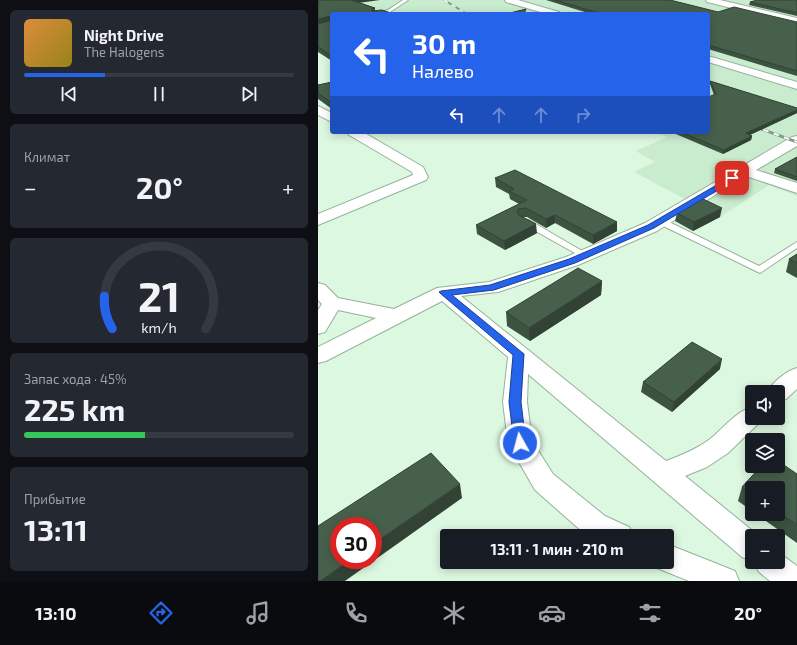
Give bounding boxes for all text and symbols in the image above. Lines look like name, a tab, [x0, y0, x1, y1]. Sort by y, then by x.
text: Night Drive	[84, 26, 164, 44]
text: 30 m	[412, 26, 476, 60]
icon: left	[346, 28, 398, 80]
text: The Halogens	[84, 44, 164, 60]
text: Налево	[412, 60, 474, 82]
icon: previous	[58, 83, 80, 105]
icon: pause	[148, 83, 170, 105]
icon: next	[238, 83, 260, 105]
icon: left	[446, 104, 468, 126]
icon: ahead	[488, 104, 510, 126]
icon: ahead	[530, 104, 552, 126]
icon: right	[572, 104, 594, 126]
text: Климат	[24, 149, 70, 165]
pin	[715, 161, 749, 195]
icon: arrive	[721, 167, 743, 189]
text: 20°	[136, 169, 183, 205]
text: −	[24, 174, 37, 200]
text: +	[282, 174, 294, 200]
text: 21	[138, 269, 180, 319]
text: km/h	[141, 318, 177, 335]
text: Запас хода · 45%	[24, 371, 127, 387]
map controls	[745, 385, 785, 569]
button: sound	[745, 385, 785, 425]
text: 225 km	[24, 391, 125, 427]
position arrow	[499, 422, 541, 464]
button: layers	[745, 433, 785, 473]
button: +	[745, 481, 785, 521]
text: Прибытие	[24, 491, 86, 507]
text: 13:11	[24, 511, 88, 547]
speed limit sign: 30	[330, 517, 382, 569]
button: −	[745, 529, 785, 569]
text: 13:11 · 1 мин · 210 m	[490, 540, 624, 558]
icon: directions	[147, 599, 175, 627]
icon: music	[244, 599, 272, 627]
icon: phone	[342, 599, 370, 627]
icon: climate	[440, 599, 468, 627]
icon: car	[538, 599, 566, 627]
icon: filters	[636, 599, 664, 627]
text: 13:10	[35, 602, 77, 624]
text: 20°	[734, 602, 762, 624]

